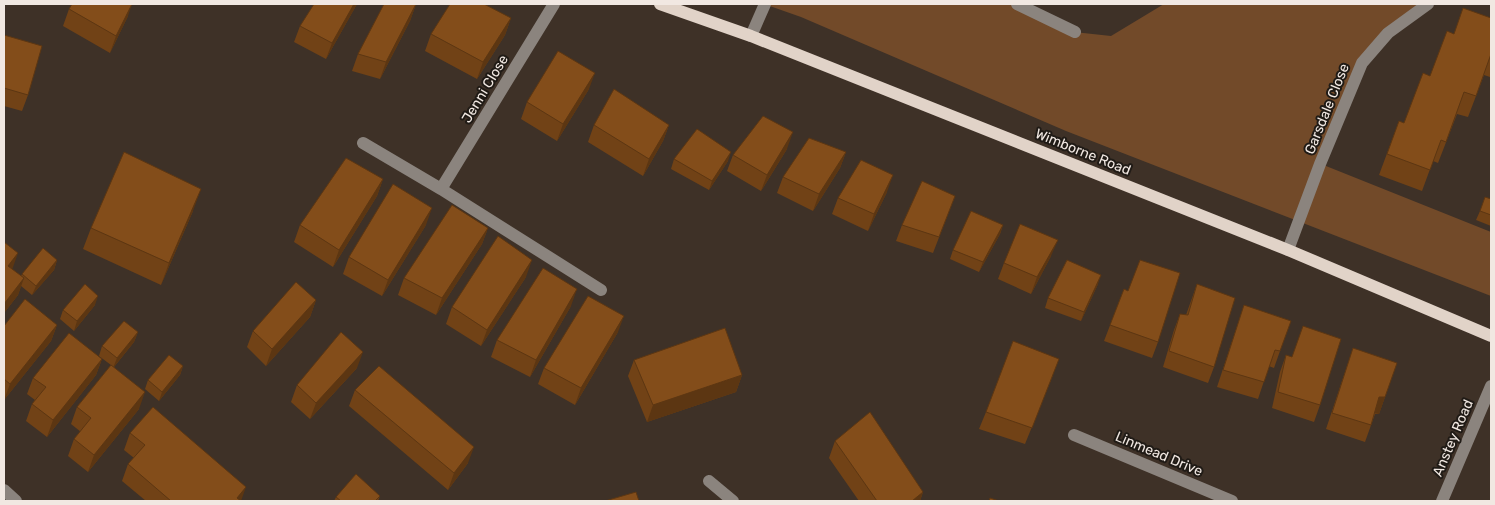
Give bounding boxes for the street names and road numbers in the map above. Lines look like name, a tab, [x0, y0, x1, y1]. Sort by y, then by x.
street label: Jenni Close	[458, 52, 512, 126]
street label: Garsdale Close	[1301, 61, 1353, 157]
street label: Wimborne Road	[1033, 125, 1133, 179]
street label: Anstey Road	[1429, 397, 1477, 479]
street label: Linmead Drive	[1113, 428, 1205, 480]

